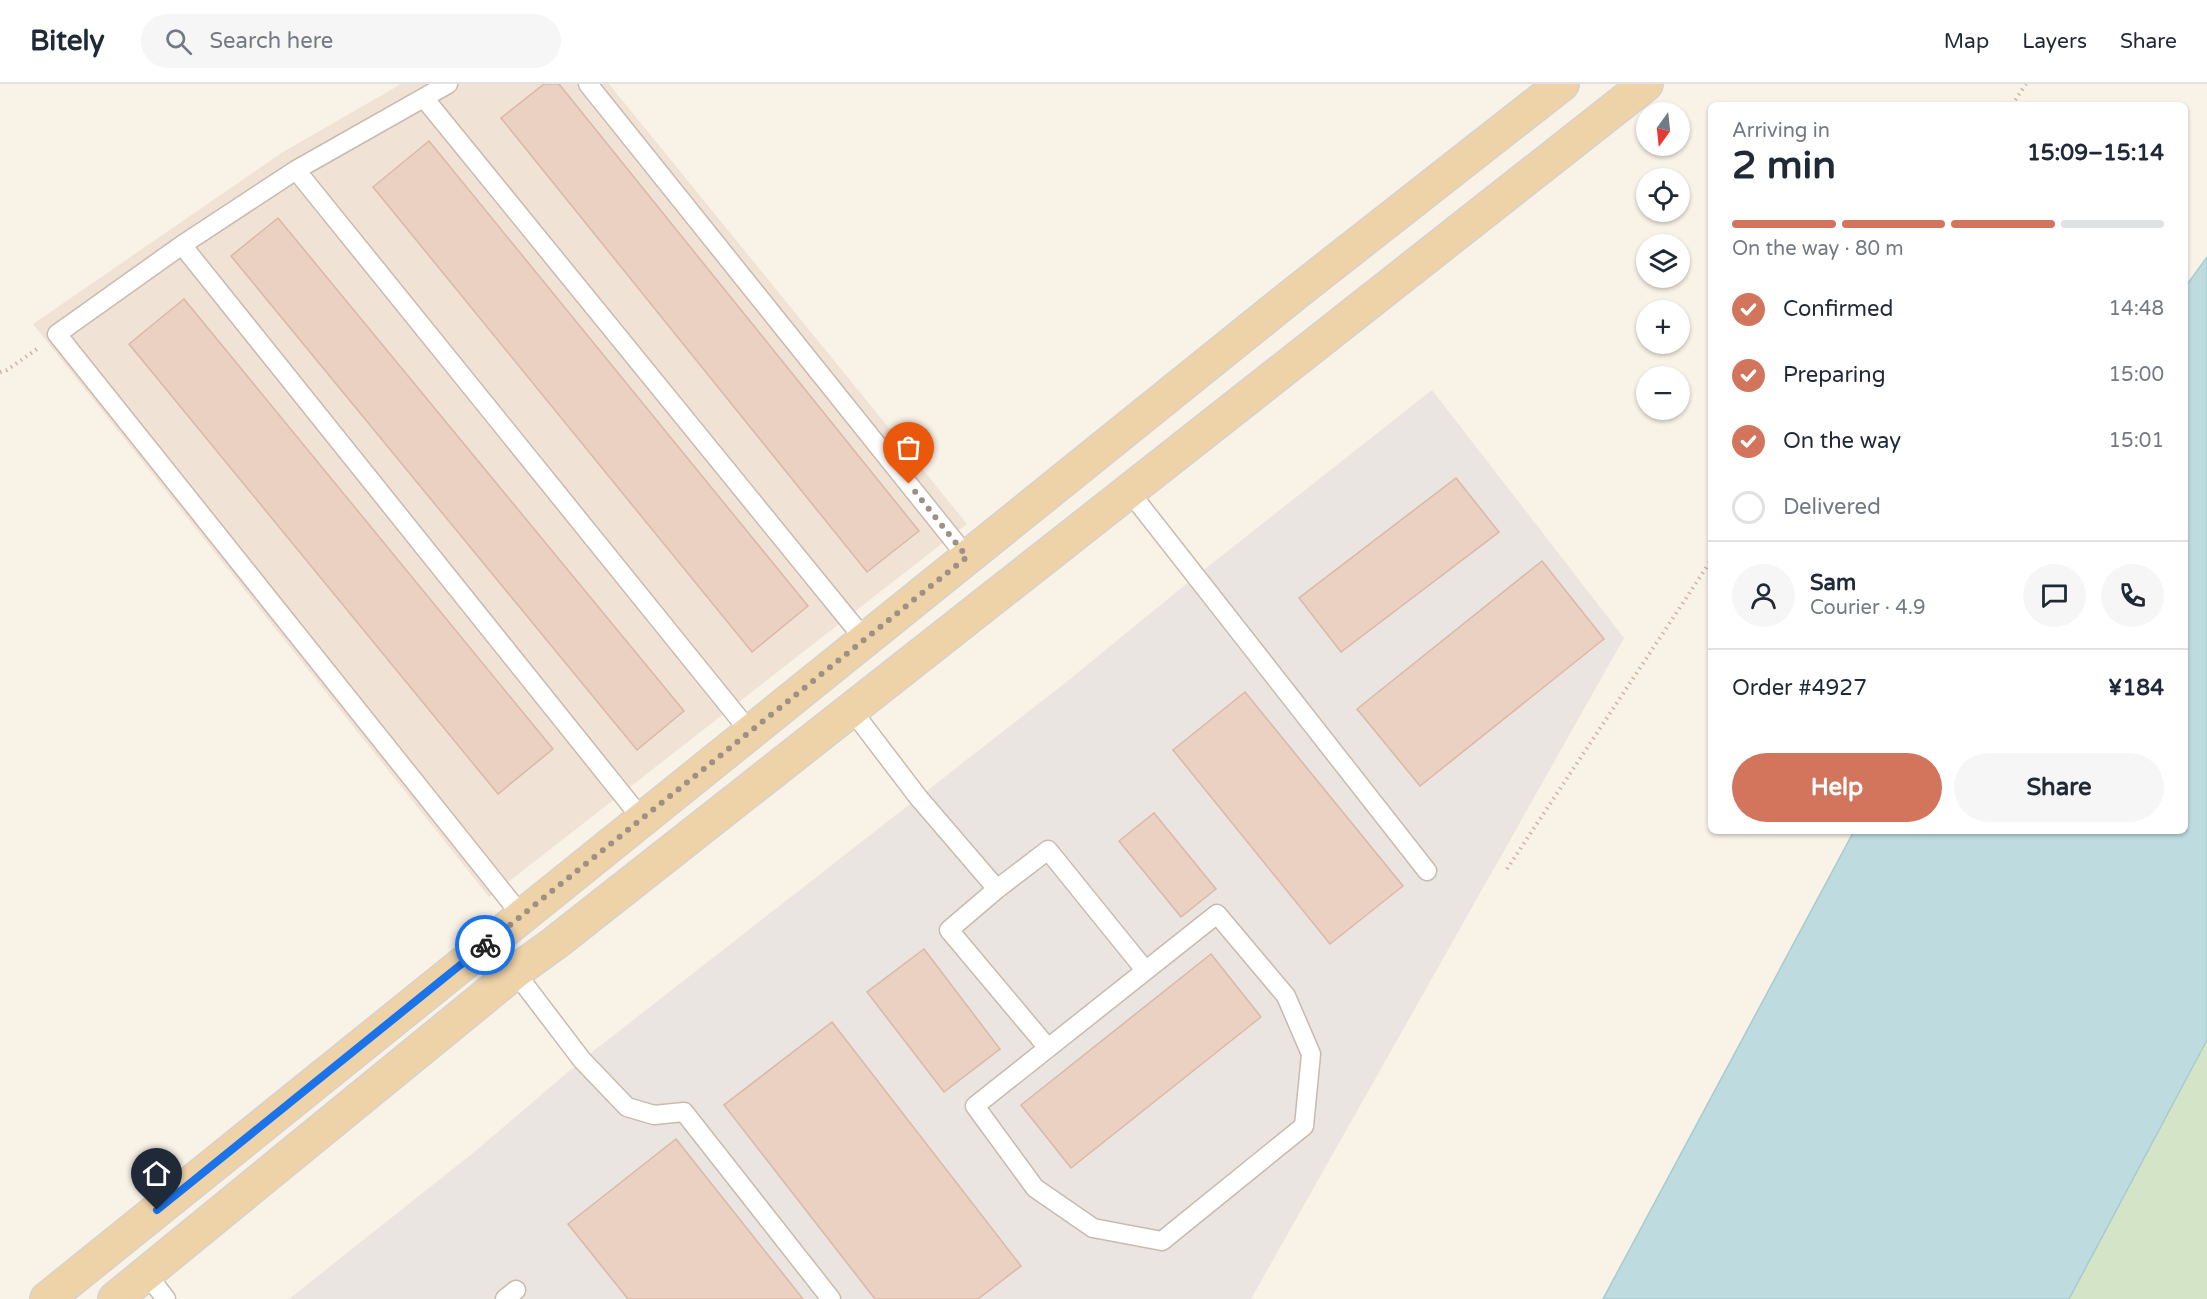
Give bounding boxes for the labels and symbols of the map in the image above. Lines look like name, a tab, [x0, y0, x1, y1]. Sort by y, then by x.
north arrow	[1636, 102, 1690, 156]
pin	[883, 422, 934, 484]
courier	[455, 915, 515, 975]
pin	[131, 1148, 182, 1210]

